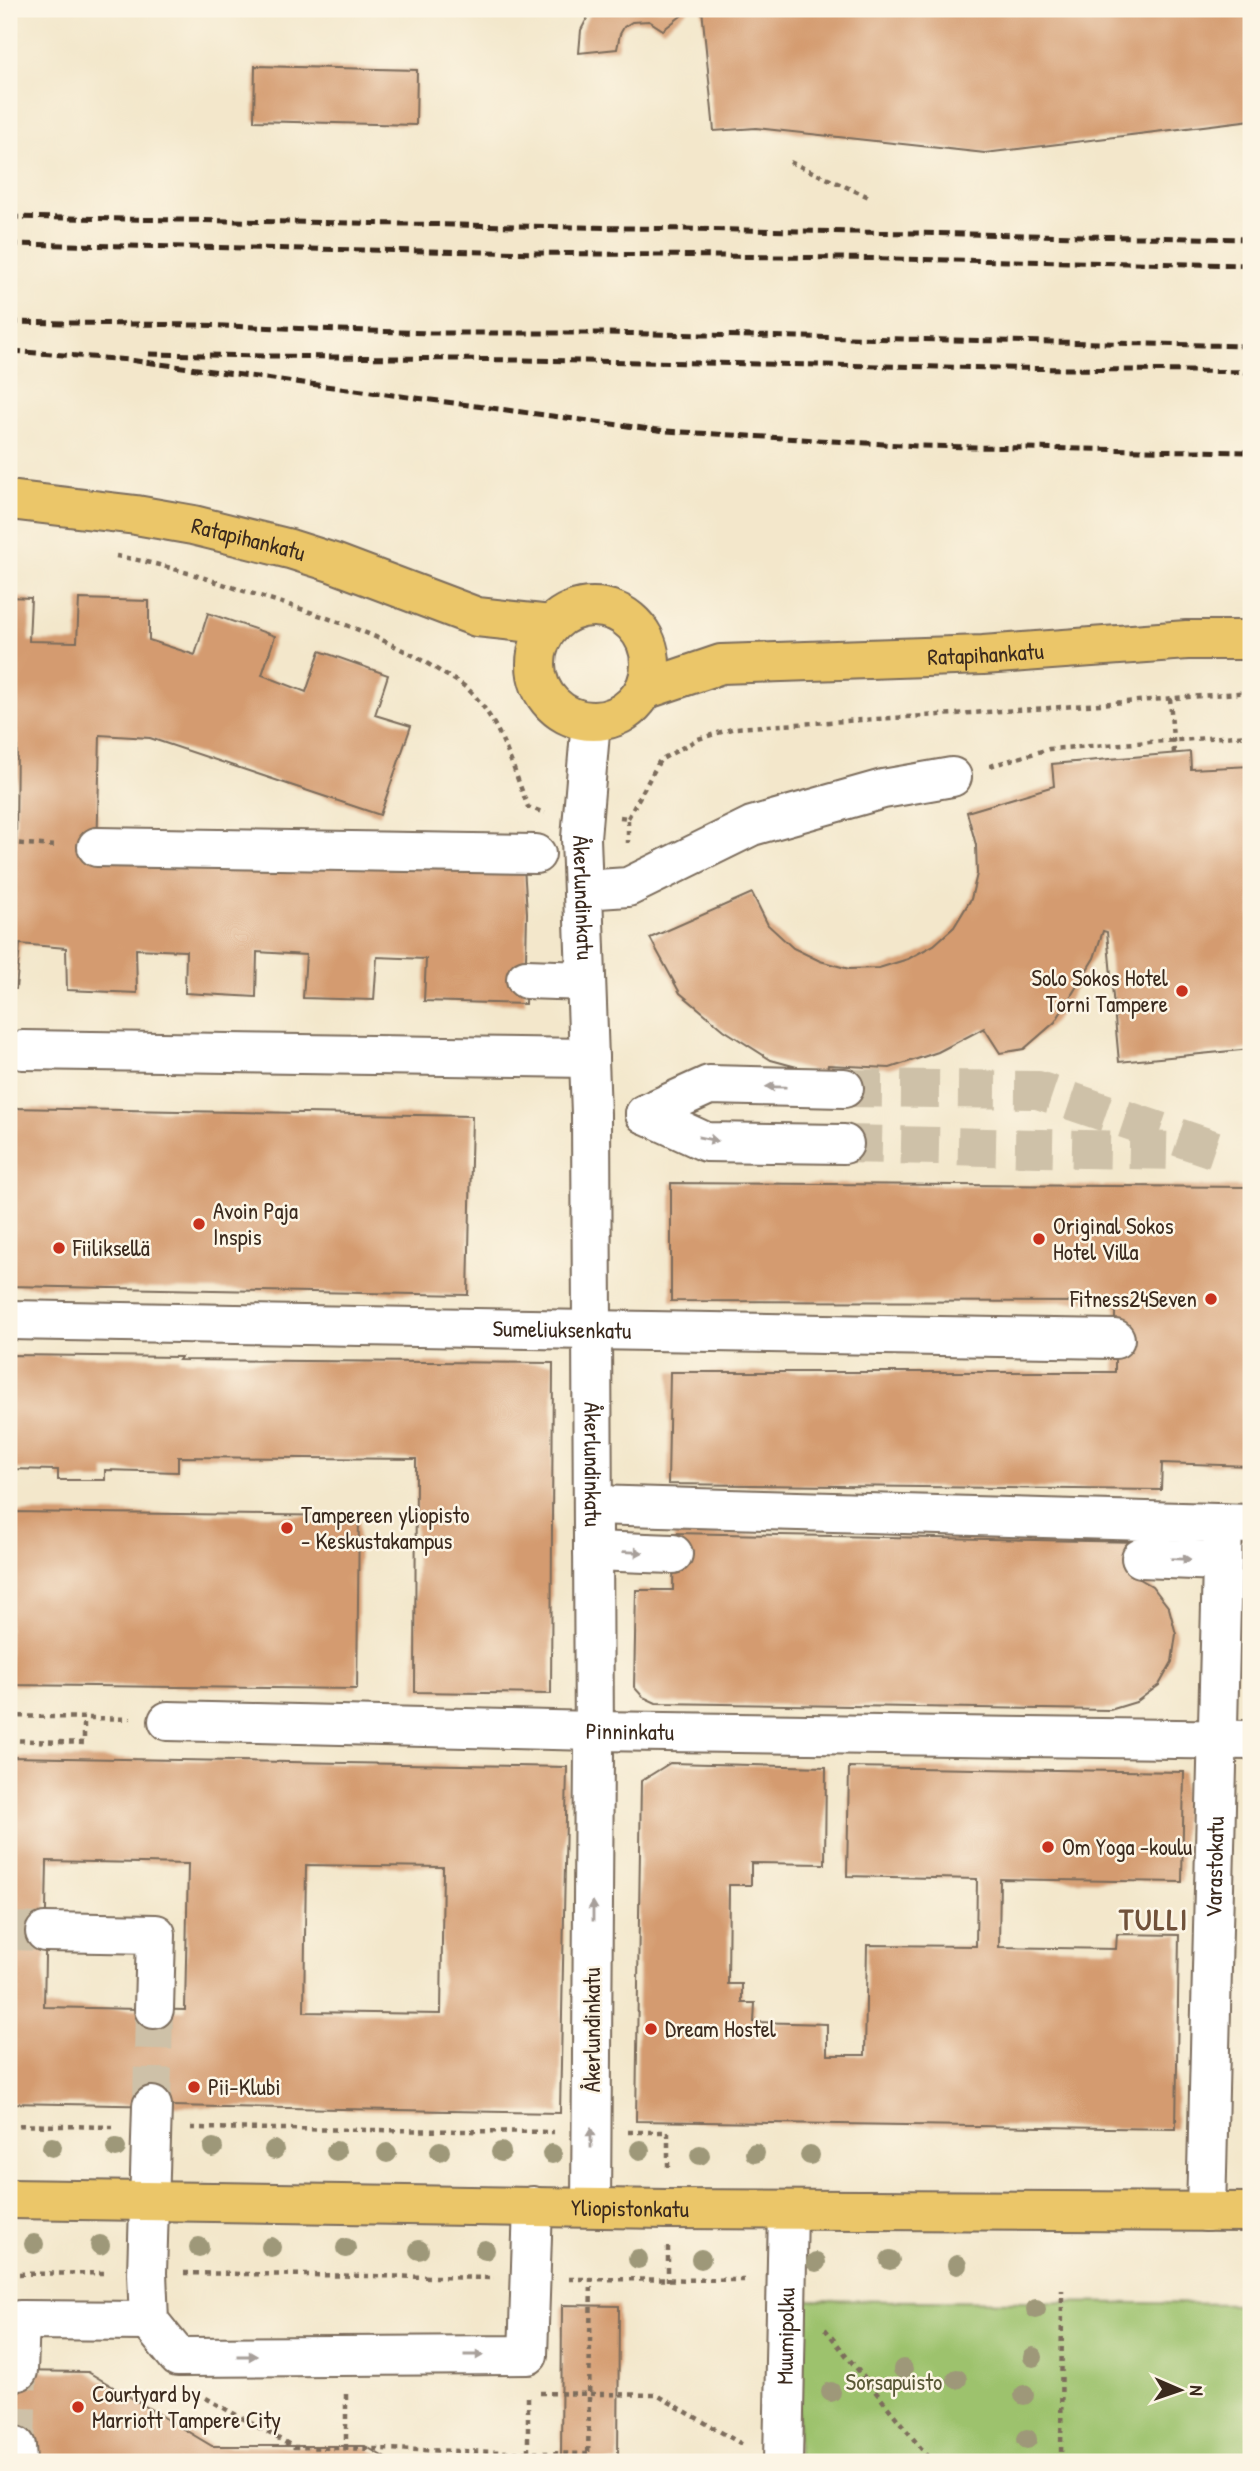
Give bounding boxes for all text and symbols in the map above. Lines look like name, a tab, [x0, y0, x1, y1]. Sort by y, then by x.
street label: Ratapihankatu	[189, 509, 310, 568]
street label: Ratapihankatu	[927, 635, 1045, 672]
street label: Åkerlundinkatu	[566, 835, 601, 960]
place label: Solo Sokos Hotel Torni Tampere	[1031, 962, 1169, 1019]
marker: Solo Sokos Hotel Torni Tampere	[1174, 983, 1190, 999]
one-way arrow	[765, 1081, 787, 1092]
one-way arrow	[697, 1134, 719, 1145]
place label: Avoin Paja Inspis	[213, 1195, 298, 1252]
place label: Original Sokos Hotel Villa	[1053, 1210, 1174, 1267]
marker: Avoin Paja Inspis	[191, 1216, 207, 1232]
marker: Original Sokos Hotel Villa	[1031, 1231, 1047, 1247]
place label: Fiiliksellä	[72, 1232, 150, 1263]
marker: Fiiliksellä	[51, 1240, 67, 1256]
place label: Fitness24Seven	[1069, 1283, 1197, 1314]
marker: Fitness24Seven	[1203, 1291, 1219, 1307]
street label: Sumeliuksenkatu	[492, 1312, 632, 1346]
street label: Åkerlundinkatu	[577, 1402, 609, 1527]
place label: Tampereen yliopisto - Keskustakampus	[301, 1499, 470, 1556]
marker: Tampereen yliopisto - Keskustakampus	[279, 1520, 295, 1536]
one-way arrow	[623, 1547, 645, 1558]
one-way arrow	[1170, 1554, 1192, 1565]
street label: Pinninkatu	[585, 1715, 674, 1747]
street label: Varastokatu	[1197, 1816, 1231, 1918]
place label: Om Yoga -koulu	[1062, 1831, 1192, 1862]
marker: Om Yoga -koulu	[1040, 1839, 1056, 1855]
district label: TULLI	[1118, 1899, 1189, 1939]
one-way arrow	[587, 1900, 599, 1922]
street label: Åkerlundinkatu	[576, 1968, 607, 2092]
place label: Dream Hostel	[665, 2013, 777, 2044]
marker: Dream Hostel	[643, 2021, 659, 2037]
place label: Pii-Klubi	[208, 2071, 281, 2102]
marker: Pii-Klubi	[186, 2079, 202, 2095]
one-way arrow	[585, 2127, 597, 2149]
street label: Yliopistonkatu	[571, 2192, 689, 2224]
street label: Muumipolku	[769, 2287, 801, 2385]
one-way arrow	[463, 2349, 485, 2361]
one-way arrow	[236, 2350, 258, 2362]
north arrow	[1144, 2356, 1214, 2426]
park label: Sorsapuisto	[846, 2366, 942, 2397]
place label: Courtyard by Marriott Tampere City	[92, 2378, 281, 2435]
text: N	[1184, 2385, 1210, 2396]
marker: Courtyard by Marriott Tampere City	[70, 2399, 86, 2415]

